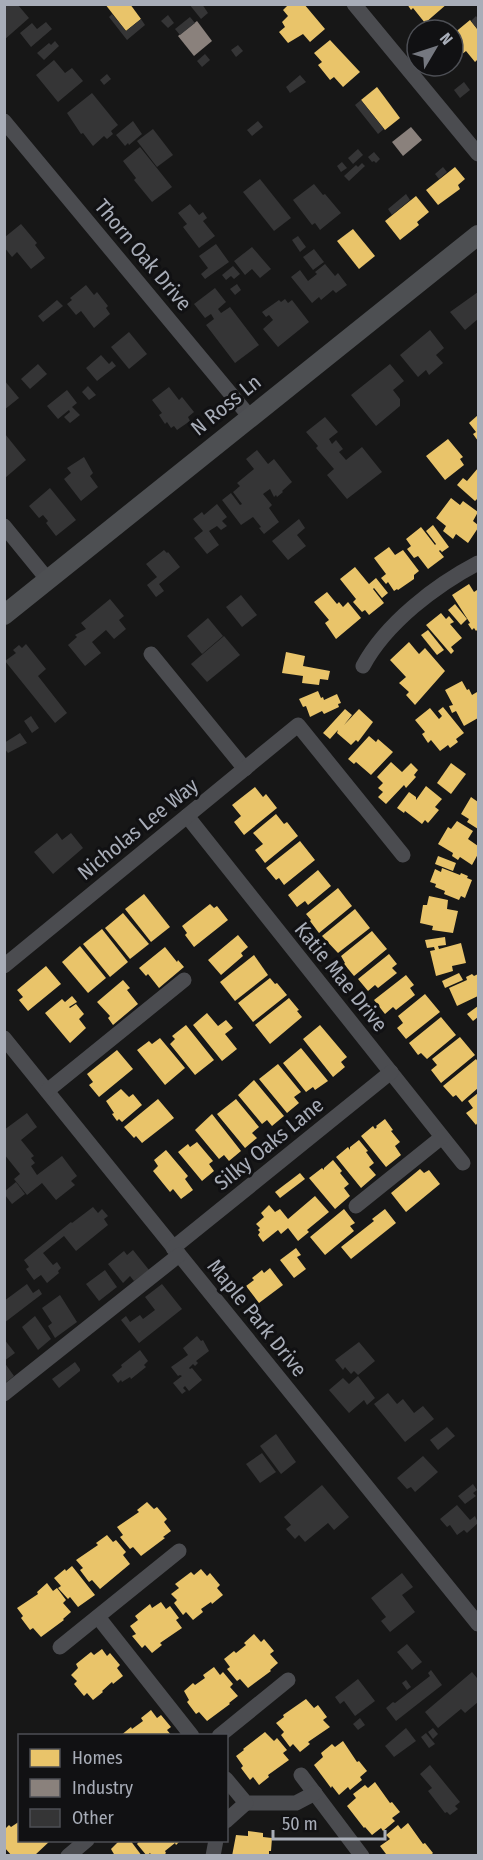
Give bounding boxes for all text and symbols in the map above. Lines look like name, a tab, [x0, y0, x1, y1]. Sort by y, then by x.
north arrow	[405, 18, 465, 78]
text: N	[436, 29, 457, 49]
street label: Thorn Oak Drive	[89, 194, 197, 316]
street label: N Ross Ln	[186, 369, 266, 441]
street label: Nicholas Lee Way	[72, 772, 204, 886]
street label: Katie Mae Drive	[289, 917, 393, 1037]
street label: Silky Oaks Lane	[209, 1092, 329, 1196]
street label: Maple Park Drive	[202, 1254, 312, 1382]
legend	[18, 1734, 228, 1842]
text: Homes	[72, 1747, 123, 1769]
text: Industry	[72, 1777, 133, 1799]
scale bar	[273, 1803, 386, 1841]
text: Other	[72, 1807, 115, 1829]
text: 50 m	[282, 1813, 318, 1835]

